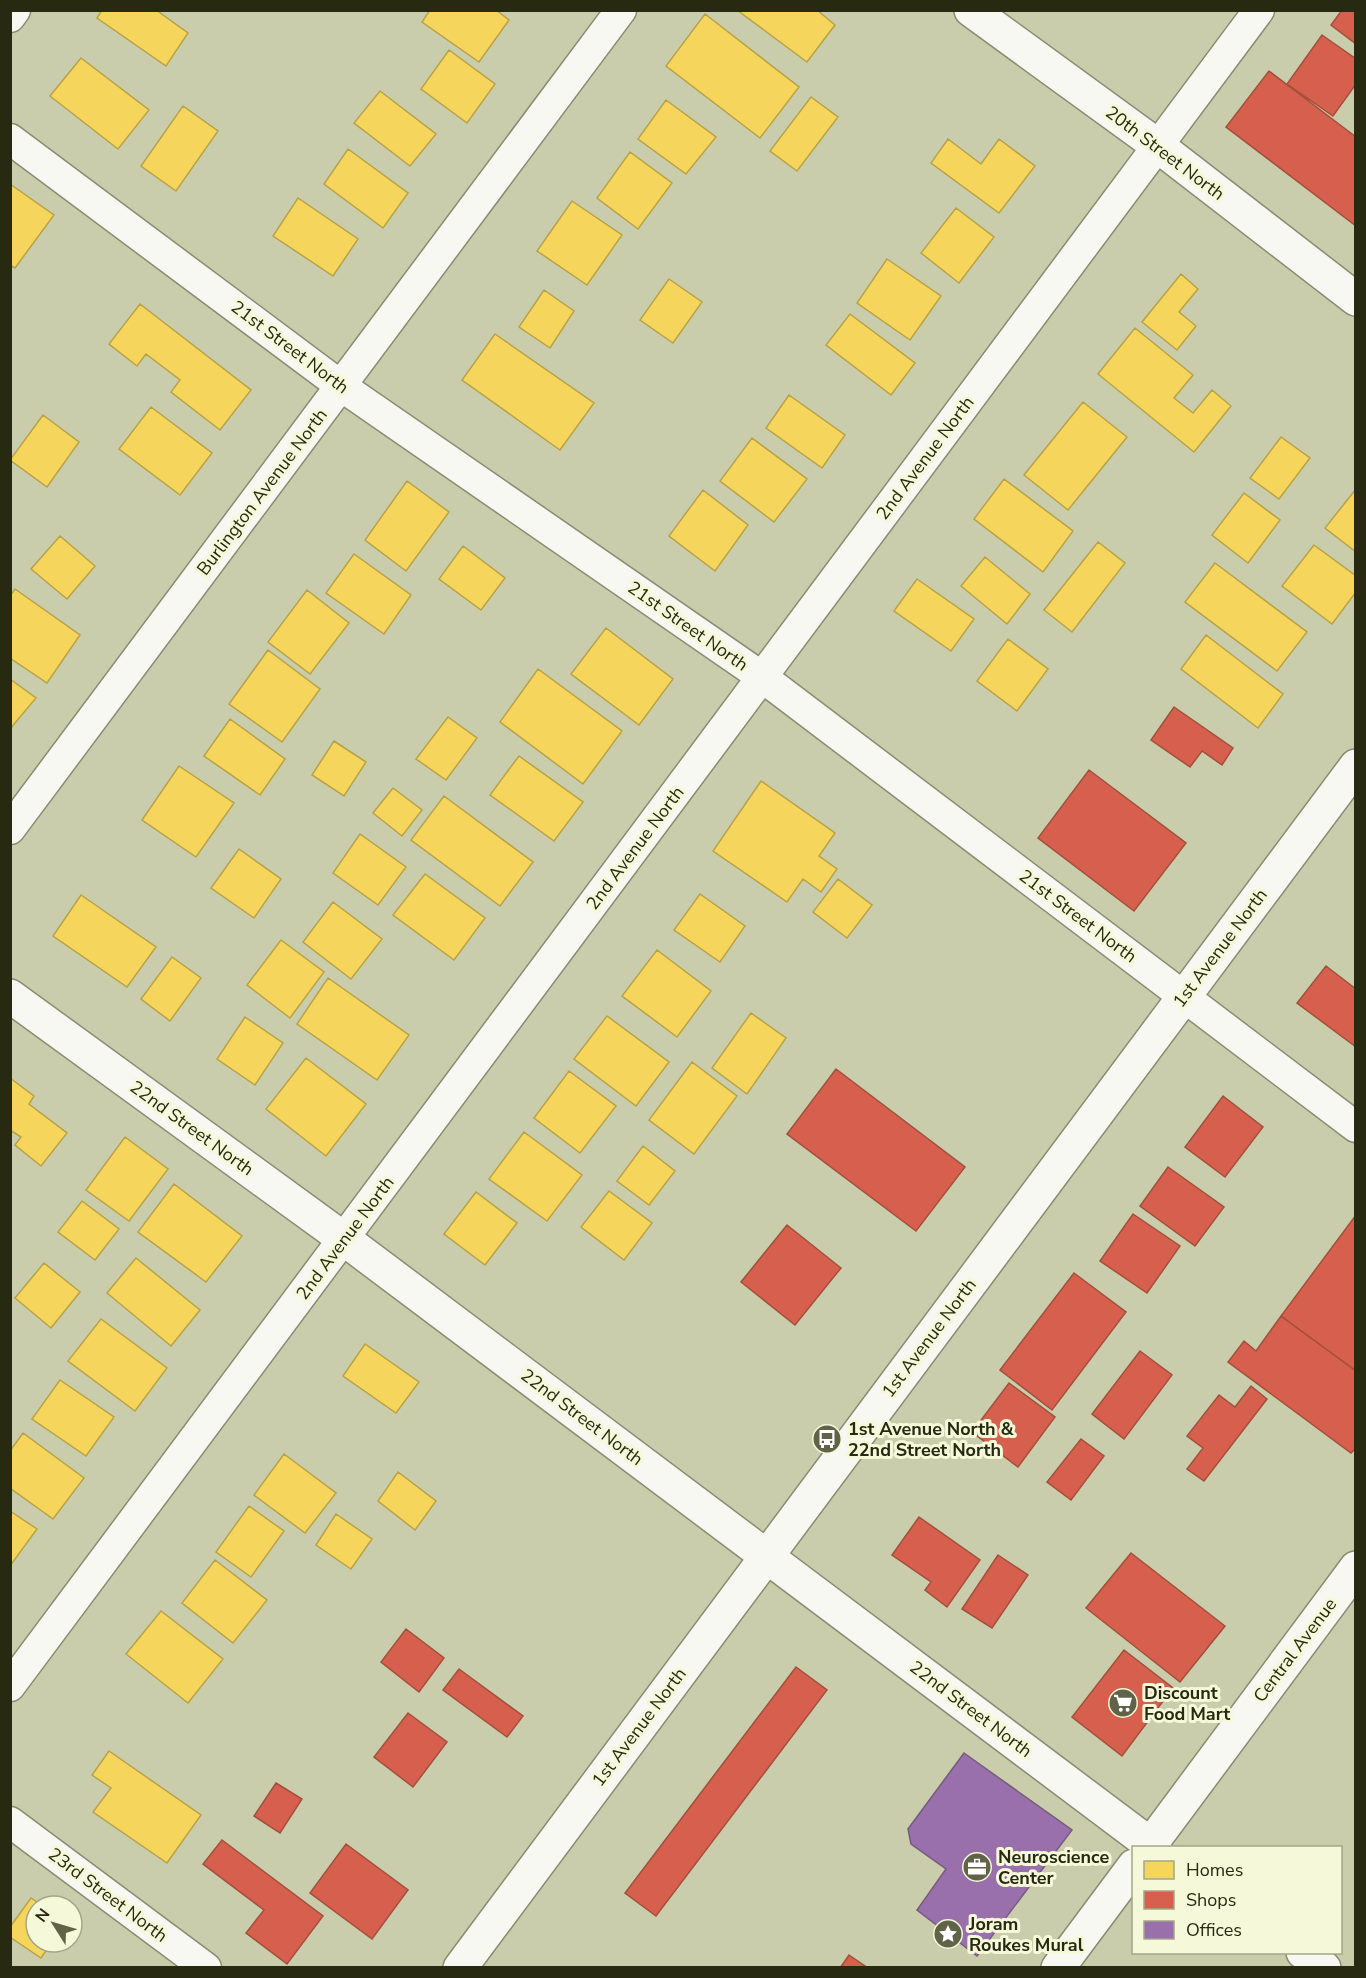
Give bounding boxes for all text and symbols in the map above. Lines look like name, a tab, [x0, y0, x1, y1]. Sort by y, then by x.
street label: 20th Street North	[1101, 100, 1229, 206]
street label: 21st Street North	[226, 295, 354, 399]
street label: 2nd Avenue North	[871, 391, 979, 525]
street label: Burlington Avenue North	[191, 404, 333, 580]
street label: 21st Street North	[623, 576, 753, 676]
street label: 2nd Avenue North	[581, 781, 689, 915]
street label: 21st Street North	[1014, 864, 1142, 968]
street label: 1st Avenue North	[1167, 884, 1273, 1012]
street label: 22nd Street North	[125, 1075, 259, 1181]
street label: 2nd Avenue North	[291, 1171, 399, 1305]
street label: 1st Avenue North	[876, 1274, 982, 1402]
street label: 22nd Street North	[516, 1363, 648, 1471]
place label: 1st Avenue North & 22nd Street North	[848, 1417, 1014, 1462]
bus stop icon: 1st Avenue North & 22nd Street North	[811, 1423, 843, 1455]
street label: Central Avenue	[1248, 1593, 1342, 1707]
street label: 22nd Street North	[905, 1655, 1037, 1763]
street label: 1st Avenue North	[586, 1663, 692, 1791]
place label: Discount Food Mart	[1144, 1681, 1230, 1726]
supermarket icon: Discount Food Mart	[1107, 1687, 1139, 1719]
street label: 23rd Street North	[44, 1843, 172, 1947]
place label: Neuroscience Center	[998, 1845, 1109, 1890]
legend	[1132, 1846, 1342, 1954]
office icon: Neuroscience Center	[961, 1851, 993, 1883]
text: Homes	[1186, 1858, 1243, 1882]
text: Shops	[1186, 1888, 1236, 1912]
north arrow	[24, 1894, 84, 1954]
place label: Joram Roukes Mural	[968, 1912, 1084, 1957]
place icon: Joram Roukes Mural	[932, 1918, 964, 1950]
text: Offices	[1186, 1918, 1242, 1942]

